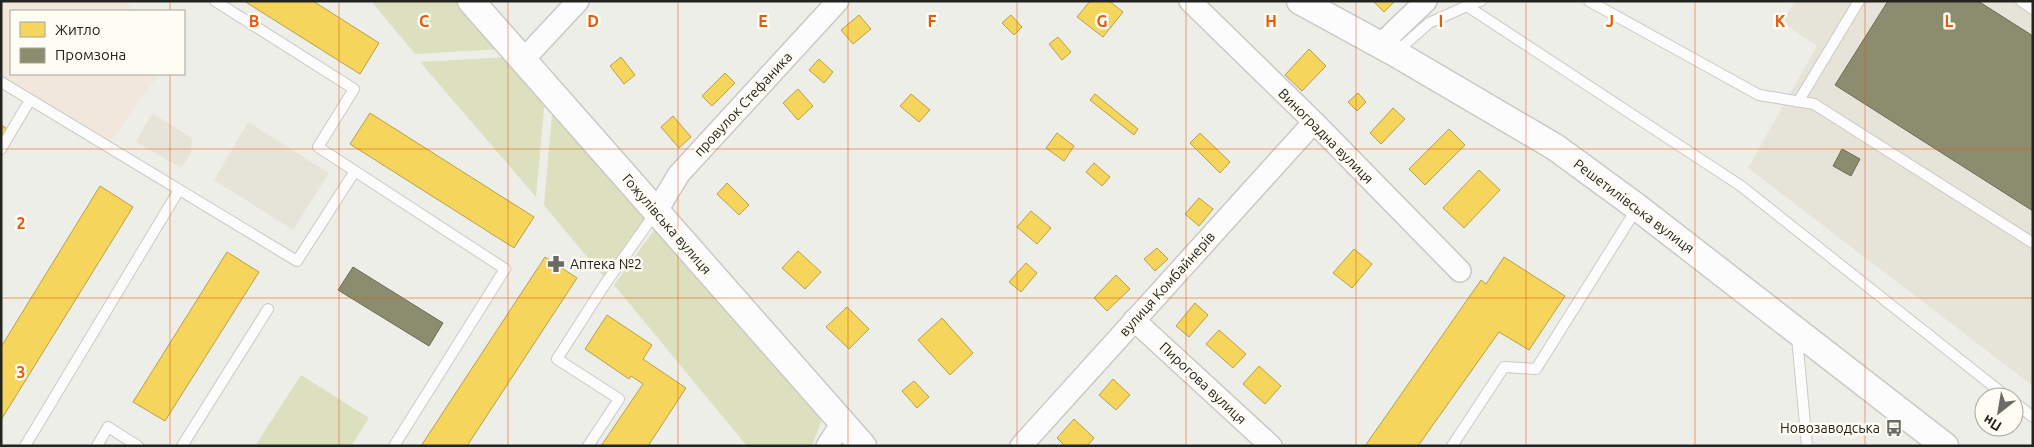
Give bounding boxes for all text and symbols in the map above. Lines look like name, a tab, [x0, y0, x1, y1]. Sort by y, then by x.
legend	[10, 10, 185, 75]
text: B	[249, 12, 259, 30]
text: C	[419, 12, 429, 30]
text: D	[587, 12, 599, 30]
text: E	[758, 12, 768, 30]
text: F	[928, 12, 937, 30]
text: G	[1096, 12, 1108, 30]
text: H	[1265, 12, 1277, 30]
text: I	[1439, 12, 1443, 30]
text: J	[1606, 12, 1614, 30]
text: K	[1775, 12, 1786, 30]
text: L	[1945, 12, 1954, 30]
text: Житло	[55, 21, 101, 38]
text: Промзона	[55, 46, 126, 63]
street label: провулок Стефаника	[691, 49, 795, 159]
street label: Виноградна вулиця	[1275, 85, 1377, 187]
street label: Решетилівська вулиця	[1571, 156, 1697, 256]
street label: Гожулівська вулиця	[619, 171, 715, 277]
text: 2	[16, 214, 26, 232]
street label: вулиця Комбайнерів	[1116, 228, 1218, 340]
pharmacy icon: Аптека №2	[546, 254, 566, 274]
place label: Аптека №2	[570, 256, 642, 272]
street label: Пирогова вулиця	[1156, 339, 1250, 427]
text: 3	[16, 363, 26, 381]
north arrow	[1974, 387, 2024, 437]
text: Пн	[1980, 412, 2004, 435]
bus stop icon: Новозаводська	[1884, 418, 1904, 438]
place label: Новозаводська	[1780, 420, 1880, 436]

